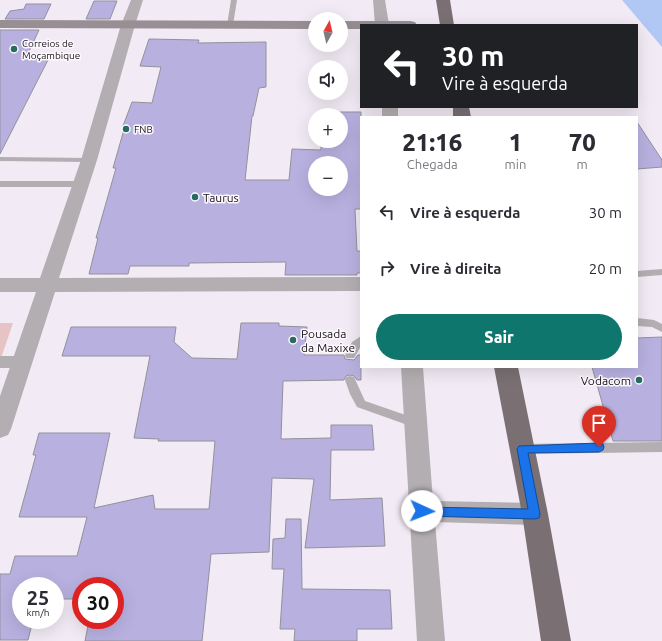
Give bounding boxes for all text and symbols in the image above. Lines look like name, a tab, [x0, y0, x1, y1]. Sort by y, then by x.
north arrow	[308, 12, 348, 52]
map controls	[308, 12, 348, 196]
place label: Correios de Moçambique	[22, 38, 80, 61]
icon: left	[376, 40, 428, 92]
text: 30 m	[442, 40, 504, 71]
marker: Correios de Moçambique	[9, 44, 19, 54]
button: sound	[308, 60, 348, 100]
text: Vire à esquerda	[442, 73, 568, 93]
button: +	[308, 108, 348, 148]
marker: FNB	[121, 124, 131, 134]
place label: FNB	[134, 124, 153, 135]
text: 21:16	[402, 129, 462, 156]
text: 1	[509, 129, 522, 156]
text: 70	[569, 129, 596, 156]
button: −	[308, 156, 348, 196]
text: Chegada	[407, 157, 458, 171]
text: min	[505, 157, 526, 171]
text: m	[577, 157, 588, 171]
place label: Taurus	[203, 191, 239, 204]
marker: Taurus	[190, 192, 200, 202]
icon: left	[376, 201, 398, 223]
text: Vire à esquerda	[410, 204, 520, 221]
text: 30 m	[589, 204, 622, 221]
icon: right	[376, 257, 398, 279]
text: Vire à direita	[410, 260, 502, 277]
text: 20 m	[589, 260, 622, 277]
button: Sair	[376, 314, 622, 360]
place label: Pousada da Maxixe	[301, 327, 355, 354]
marker: Pousada da Maxixe	[288, 335, 298, 345]
place label: Vodacom	[581, 374, 631, 387]
marker: Vodacom	[634, 375, 644, 385]
pin	[582, 406, 616, 447]
icon: arrive	[588, 412, 610, 434]
position arrow	[401, 490, 443, 532]
speed limit sign: 30	[72, 577, 124, 629]
text: 25	[27, 586, 49, 609]
text: km/h	[26, 607, 50, 618]

